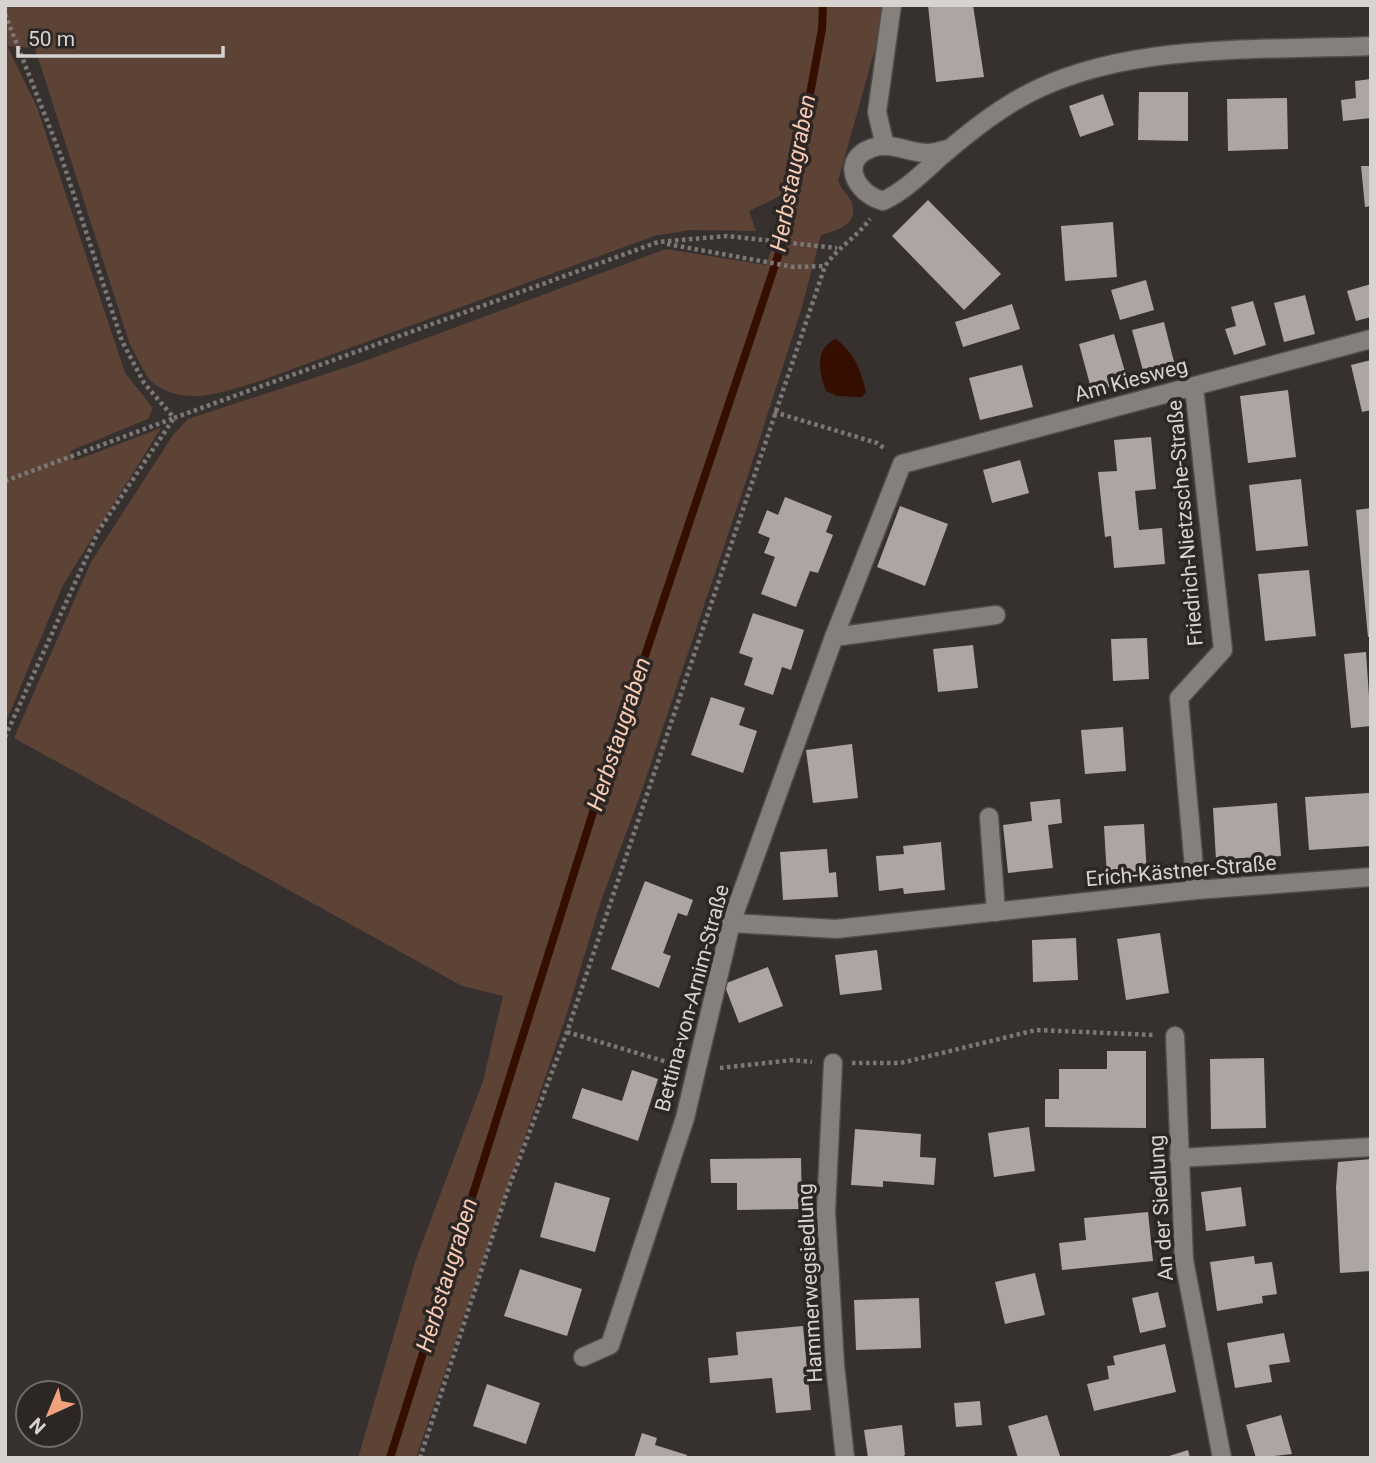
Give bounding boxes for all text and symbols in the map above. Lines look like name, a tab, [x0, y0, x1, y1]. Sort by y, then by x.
scale bar	[18, 14, 222, 58]
text: 50 m	[28, 27, 75, 51]
water label: Herbstaugraben	[765, 92, 821, 254]
street label: Am Kiesweg	[1072, 353, 1190, 407]
street label: Friedrich-Nietzsche-Straße	[1162, 399, 1208, 647]
water label: Herbstaugraben	[582, 654, 656, 814]
street label: Erich-Kästner-Straße	[1085, 851, 1277, 891]
street label: Bettina-von-Arnim-Straße	[650, 882, 734, 1114]
street label: An der Siedlung	[1144, 1134, 1178, 1282]
street label: Hammerwegsiedlung	[793, 1183, 827, 1383]
water label: Herbstaugraben	[411, 1195, 483, 1355]
north arrow	[14, 1379, 84, 1449]
text: N	[25, 1413, 50, 1439]

